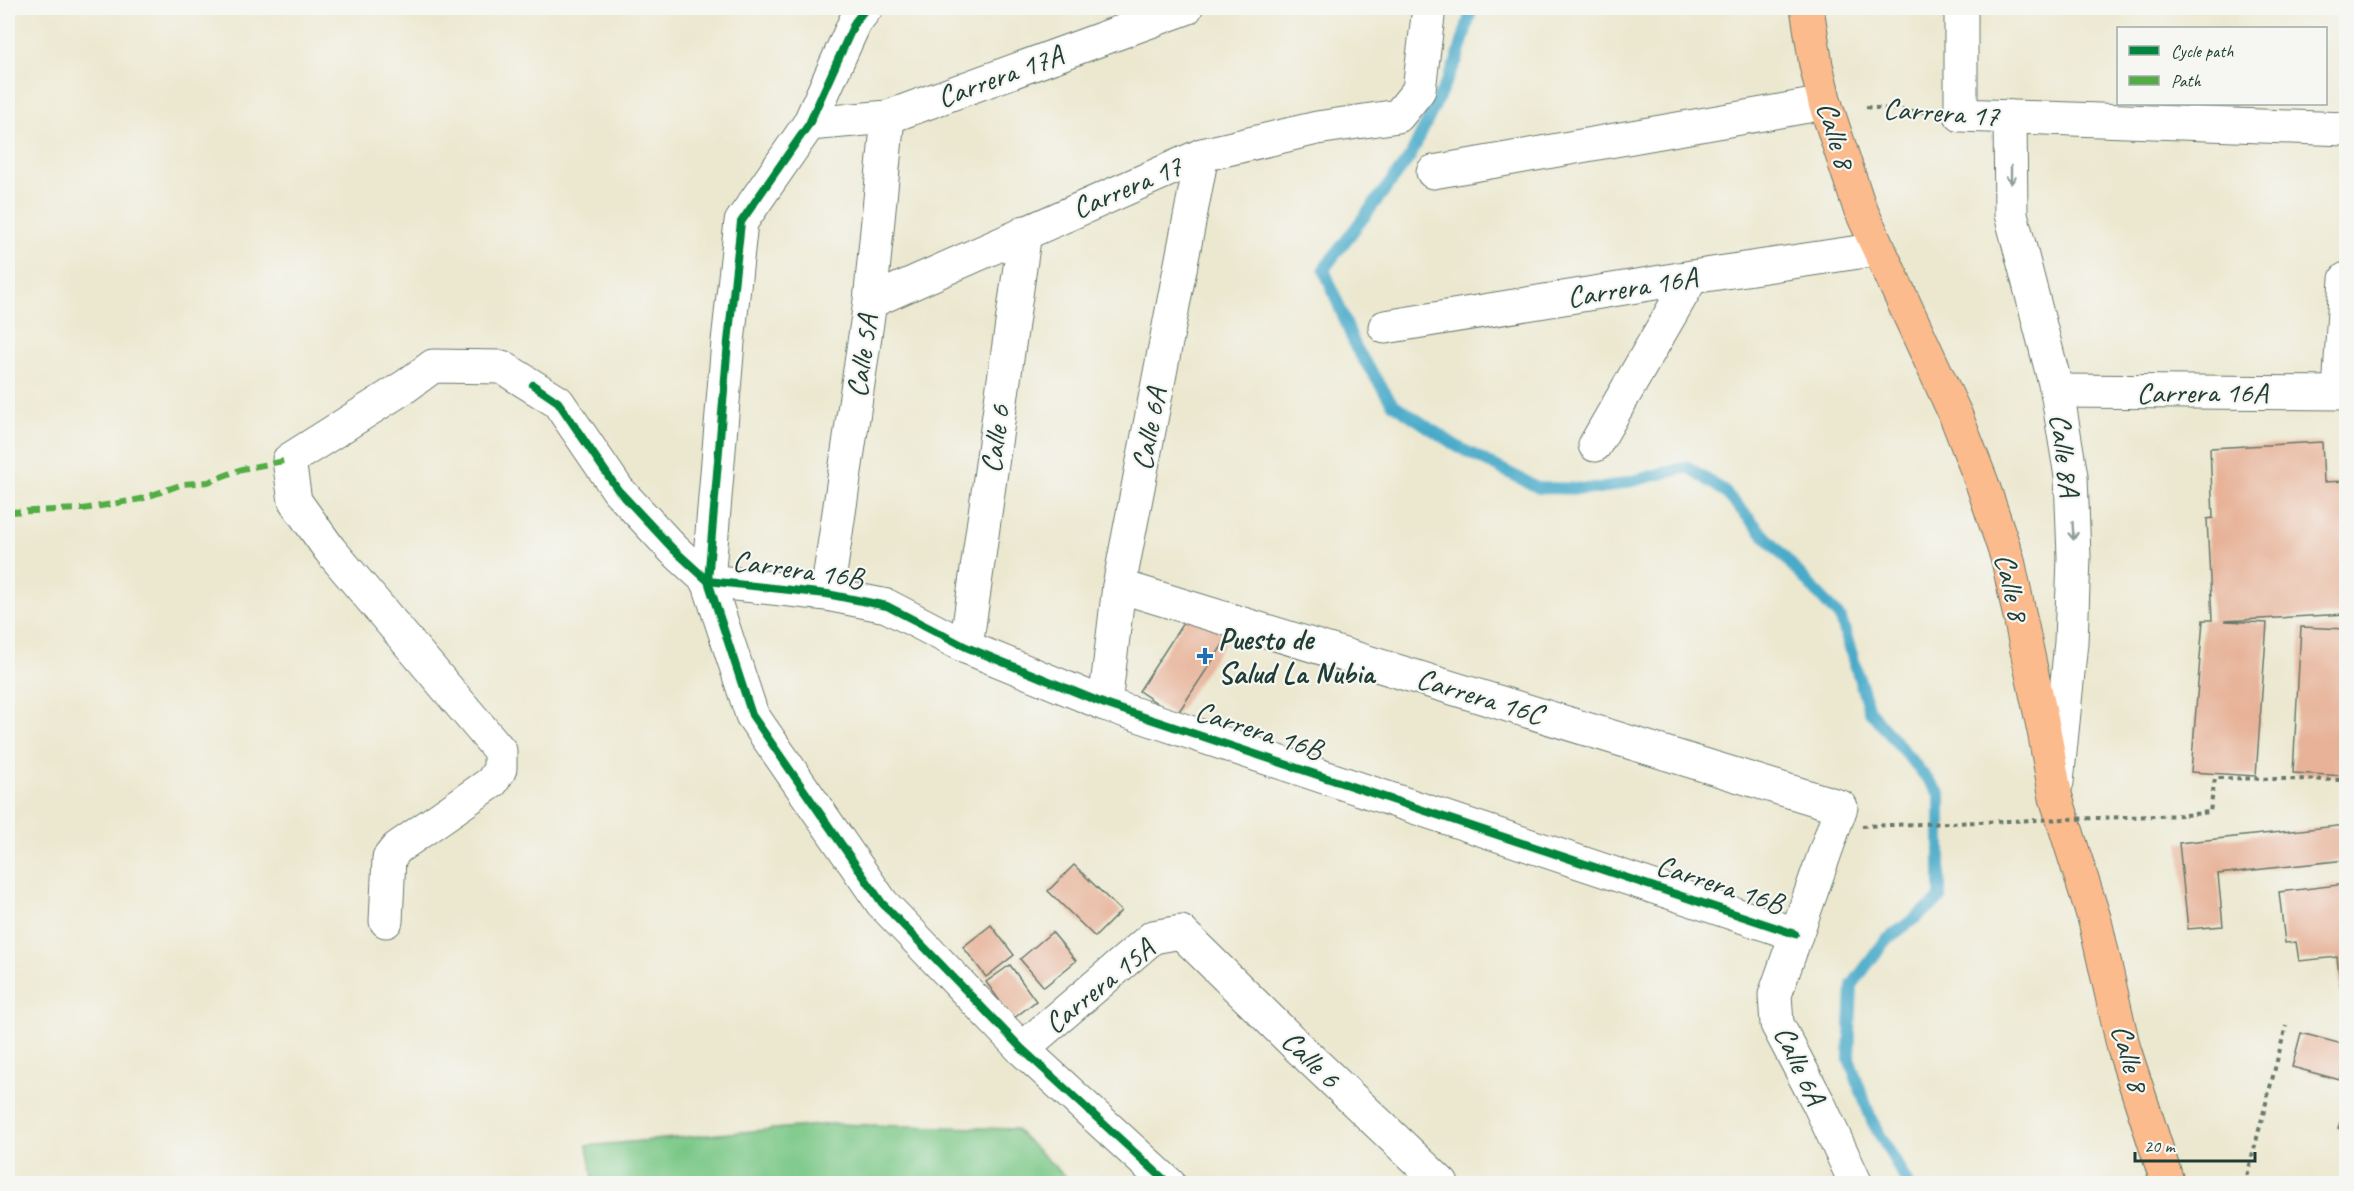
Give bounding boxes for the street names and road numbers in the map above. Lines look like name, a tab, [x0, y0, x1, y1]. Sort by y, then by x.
street label: Carrera 17A	[932, 35, 1070, 116]
street label: Carrera 17	[1882, 89, 2002, 135]
street label: Calle 8	[1808, 97, 1865, 175]
street label: Carrera 17	[1066, 146, 1189, 227]
street label: Carrera 16A	[1564, 258, 1702, 316]
street label: Calle 5A	[837, 310, 887, 400]
street label: Carrera 16A	[2136, 373, 2269, 411]
street label: Calle 6A	[1122, 383, 1176, 473]
street label: Calle 6	[971, 401, 1019, 475]
street label: Calle 8A	[2041, 412, 2089, 500]
street label: Carrera 16B	[730, 541, 868, 597]
street label: Calle 8	[1986, 550, 2039, 627]
street label: Carrera 16C	[1412, 659, 1550, 734]
street label: Carrera 16B	[1191, 692, 1330, 769]
street label: Carrera 16B	[1652, 846, 1791, 923]
street label: Carrera 15A	[1036, 929, 1163, 1042]
street label: Calle 6A	[1765, 1019, 1836, 1112]
street label: Calle 8	[2102, 1020, 2158, 1098]
street label: Calle 6	[1273, 1022, 1350, 1097]

